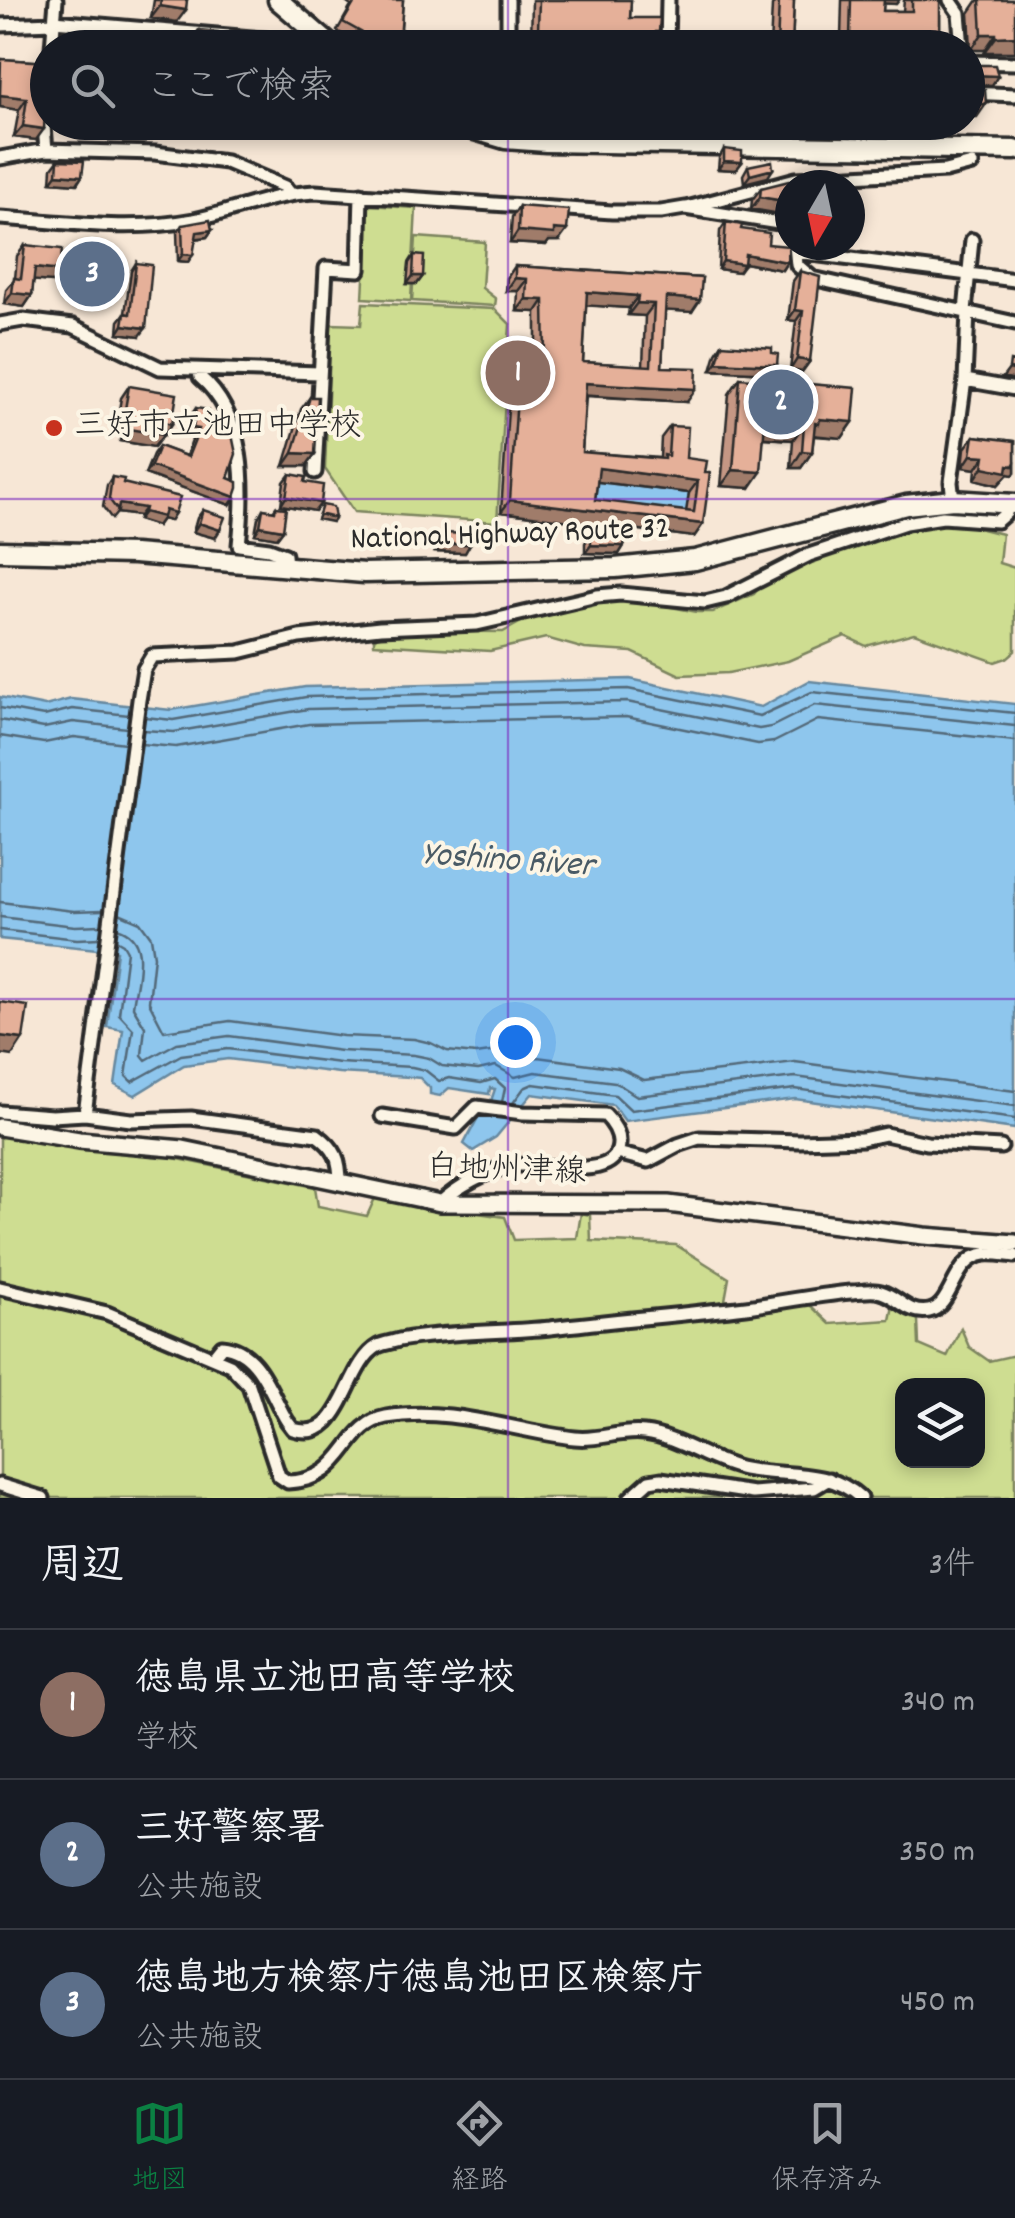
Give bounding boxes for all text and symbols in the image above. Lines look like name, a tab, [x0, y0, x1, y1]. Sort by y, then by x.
search box	[30, 30, 985, 140]
icon: search	[65, 58, 120, 113]
text: ここで検索	[145, 62, 335, 117]
north arrow	[775, 170, 865, 260]
pin: 3	[59, 236, 124, 312]
pin: 1	[486, 336, 550, 410]
pin: 2	[748, 364, 814, 440]
place label: 三好市立池田中学校	[74, 405, 362, 451]
marker: 三好市立池田中学校	[43, 417, 65, 439]
street label: National Highway Route 32	[350, 507, 670, 565]
water label: Yoshino River	[421, 831, 599, 893]
your location	[490, 1017, 541, 1068]
street label: 白地州津線	[425, 1146, 587, 1198]
map controls	[895, 1378, 985, 1468]
button: layers	[895, 1378, 985, 1468]
text: 周辺	[40, 1539, 124, 1599]
text: 3件	[929, 1544, 975, 1590]
text: 徳島県立池田高等学校	[135, 1654, 515, 1709]
text: 1	[69, 1681, 76, 1727]
text: 340 m	[901, 1681, 975, 1727]
text: 学校	[135, 1717, 199, 1763]
text: 三好警察署	[135, 1804, 325, 1859]
text: 2	[66, 1831, 79, 1877]
text: 350 m	[899, 1831, 975, 1877]
text: 公共施設	[135, 1867, 263, 1913]
text: 徳島地方検察庁徳島池田区検察庁	[135, 1954, 705, 2009]
text: 3	[65, 1981, 80, 2027]
text: 450 m	[900, 1981, 975, 2027]
text: 公共施設	[135, 2017, 263, 2063]
tab: 地図	[132, 2096, 188, 2203]
tab: 経路	[451, 2096, 507, 2203]
tab: 保存済み	[771, 2096, 883, 2203]

